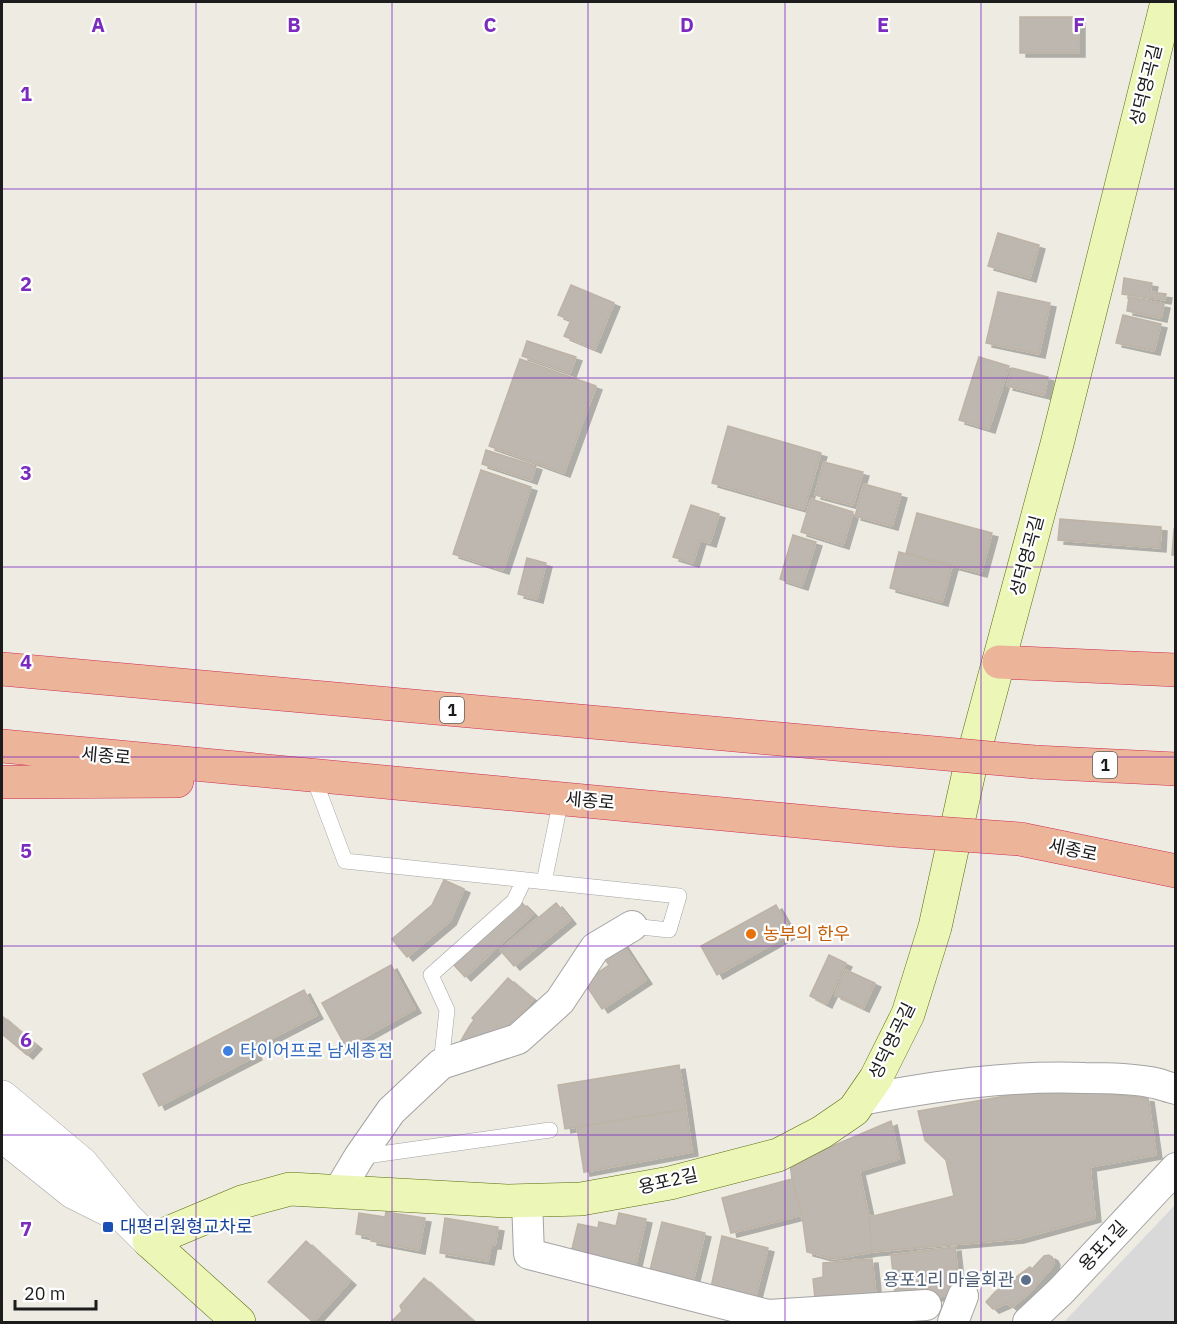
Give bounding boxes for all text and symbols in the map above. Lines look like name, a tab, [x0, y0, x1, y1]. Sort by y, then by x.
text: A	[91, 11, 105, 38]
text: B	[287, 11, 301, 38]
text: C	[483, 11, 497, 38]
text: D	[680, 11, 694, 38]
text: E	[877, 11, 889, 38]
text: F	[1073, 11, 1085, 38]
street label: 성덕영곡길	[1124, 42, 1167, 128]
text: 1	[20, 80, 32, 107]
text: 2	[20, 270, 32, 297]
text: 3	[20, 459, 32, 486]
street label: 성덕영곡길	[1005, 513, 1048, 599]
text: 4	[20, 648, 32, 675]
road number: 1	[440, 697, 464, 723]
street label: 세종로	[80, 742, 132, 769]
road number: 1	[1093, 752, 1117, 778]
street label: 세종로	[564, 787, 616, 814]
street label: 세종로	[1046, 833, 1100, 866]
text: 5	[20, 837, 32, 864]
place label: 농부의 한우	[763, 922, 850, 945]
marker: 농부의 한우	[744, 927, 758, 941]
street label: 성덕영곡길	[863, 999, 920, 1083]
text: 6	[20, 1026, 32, 1053]
place label: 타이어프로 남세종점	[240, 1039, 393, 1062]
marker: 타이어프로 남세종점	[221, 1044, 235, 1058]
street label: 용포2길	[636, 1163, 700, 1199]
text: 7	[20, 1215, 32, 1242]
place label: 대평리원형교차로	[120, 1215, 252, 1238]
street label: 용포1길	[1074, 1216, 1132, 1276]
marker: 대평리원형교차로	[101, 1220, 115, 1234]
place label: 용포1리 마을회관	[883, 1268, 1014, 1291]
scale bar	[15, 1273, 96, 1311]
marker: 용포1리 마을회관	[1019, 1273, 1033, 1287]
text: 20 m	[24, 1282, 66, 1305]

